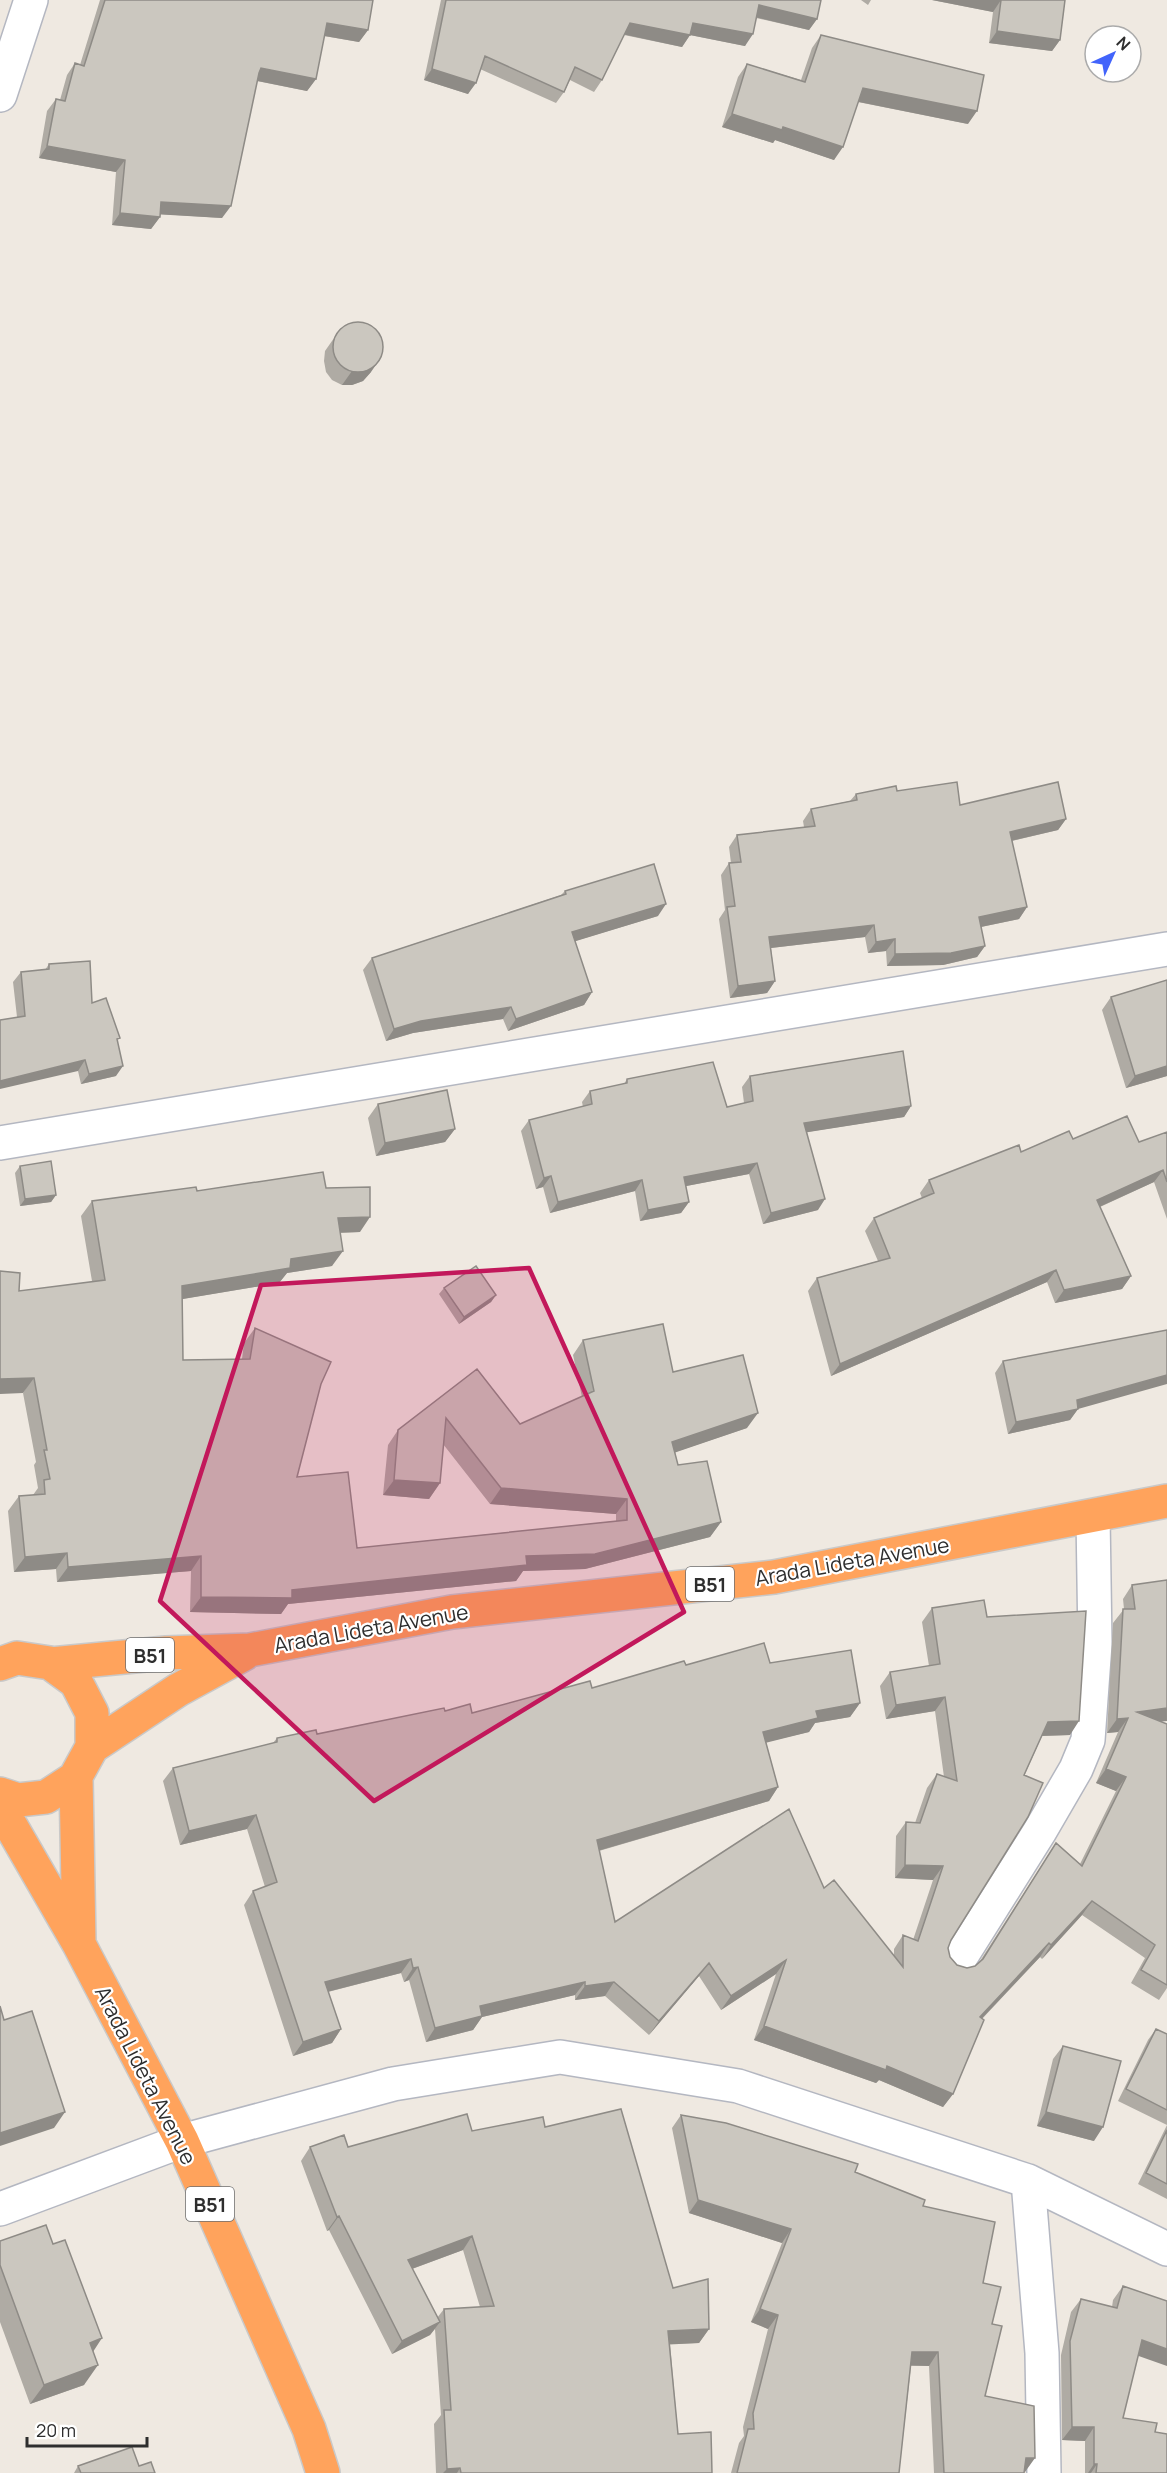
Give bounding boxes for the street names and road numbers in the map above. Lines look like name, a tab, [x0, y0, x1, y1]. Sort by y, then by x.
street label: Arada Lideta Avenue	[753, 1530, 951, 1592]
road number: B51	[686, 1567, 734, 1601]
street label: Arada Lideta Avenue	[272, 1597, 470, 1659]
road number: B51	[126, 1638, 174, 1672]
street label: Arada Lideta Avenue	[89, 1981, 203, 2169]
road number: B51	[186, 2187, 234, 2221]

